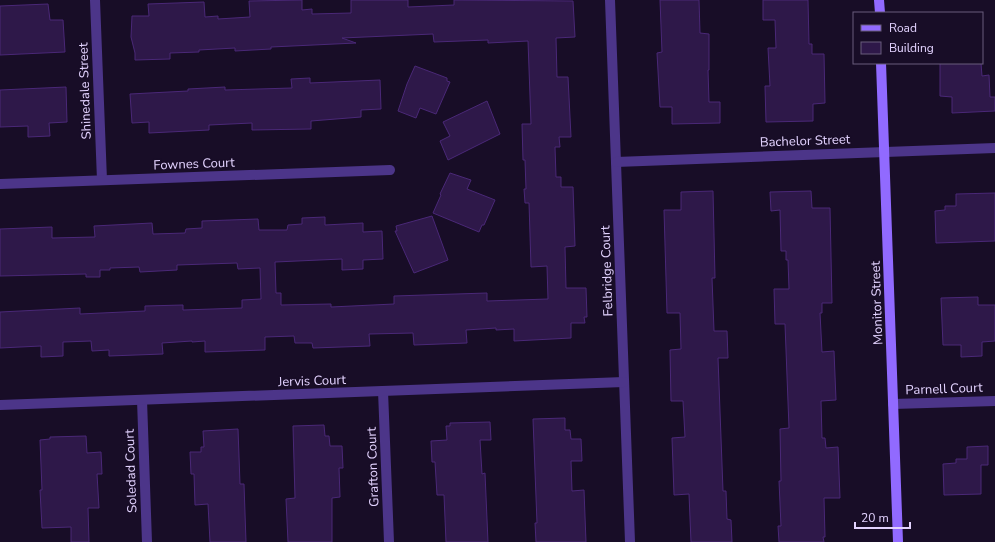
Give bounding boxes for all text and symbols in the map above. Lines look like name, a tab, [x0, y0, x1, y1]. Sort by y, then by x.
legend	[853, 12, 983, 64]
text: Road	[889, 20, 917, 36]
text: Building	[889, 40, 934, 56]
street label: Shinedale Street	[74, 42, 96, 140]
street label: Bachelor Street	[759, 130, 851, 152]
street label: Fownes Court	[153, 154, 235, 174]
street label: Felbridge Court	[596, 225, 618, 317]
street label: Monitor Street	[867, 260, 887, 345]
street label: Jervis Court	[277, 371, 347, 391]
street label: Parnell Court	[905, 379, 983, 399]
street label: Grafton Court	[363, 426, 383, 507]
street label: Soledad Court	[121, 428, 141, 513]
scale bar	[855, 504, 910, 530]
text: 20 m	[861, 510, 889, 526]

